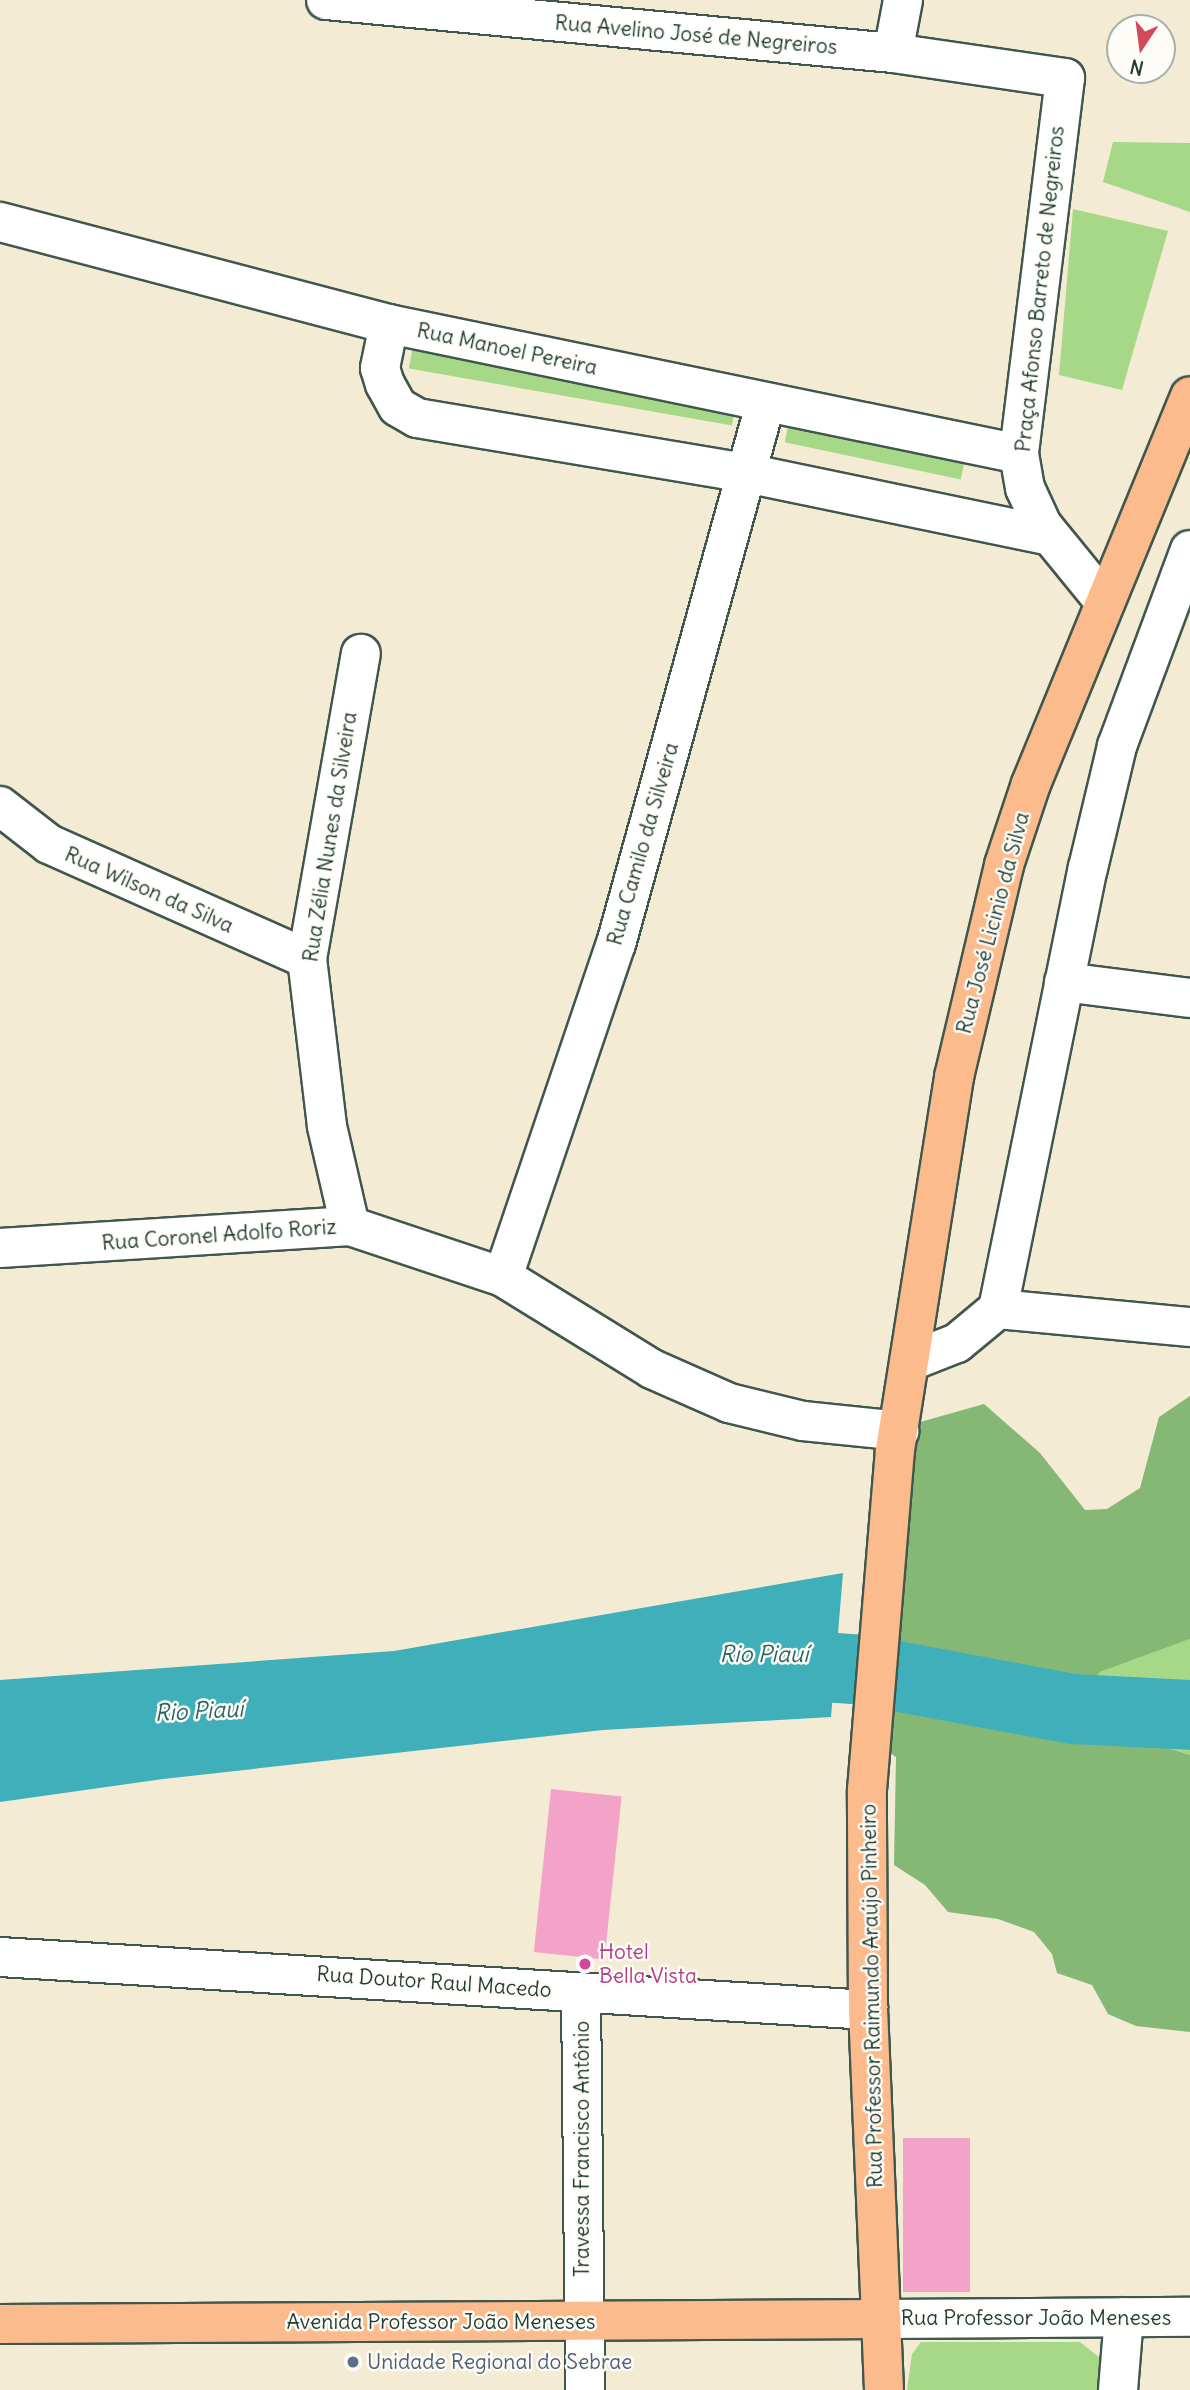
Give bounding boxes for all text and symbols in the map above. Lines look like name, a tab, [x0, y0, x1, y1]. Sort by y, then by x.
street label: Rua Avelino José de Negreiros	[554, 10, 838, 60]
north arrow	[1106, 14, 1176, 84]
text: N	[1128, 54, 1146, 81]
street label: Praça Afonso Barreto de Negreiros	[1010, 125, 1070, 453]
street label: Rua Manoel Pereira	[415, 318, 599, 380]
street label: Rua Zélia Nunes da Silveira	[298, 710, 362, 964]
street label: Rua Camilo da Silveira	[602, 740, 684, 948]
street label: Rua José Licinio da Silva	[951, 809, 1035, 1037]
street label: Rua Wilson da Silva	[61, 841, 237, 939]
street label: Rua Coronel Adolfo Roriz	[101, 1214, 337, 1256]
water label: Rio Piauí	[720, 1640, 808, 1668]
water label: Rio Piauí	[154, 1695, 244, 1727]
street label: Rua Professor Raimundo Araújo Pinheiro	[856, 1804, 888, 2188]
place label: Hotel Bella Vista	[599, 1939, 697, 1989]
marker: Hotel Bella Vista	[577, 1956, 593, 1972]
street label: Rua Doutor Raul Macedo	[316, 1961, 552, 2003]
street label: Travessa Francisco Antônio	[569, 2021, 595, 2277]
street label: Rua Professor João Meneses	[901, 2305, 1171, 2331]
street label: Avenida Professor João Meneses	[286, 2309, 596, 2335]
place label: Unidade Regional do Sebrae	[367, 2349, 632, 2375]
marker: Unidade Regional do Sebrae	[345, 2354, 361, 2370]

